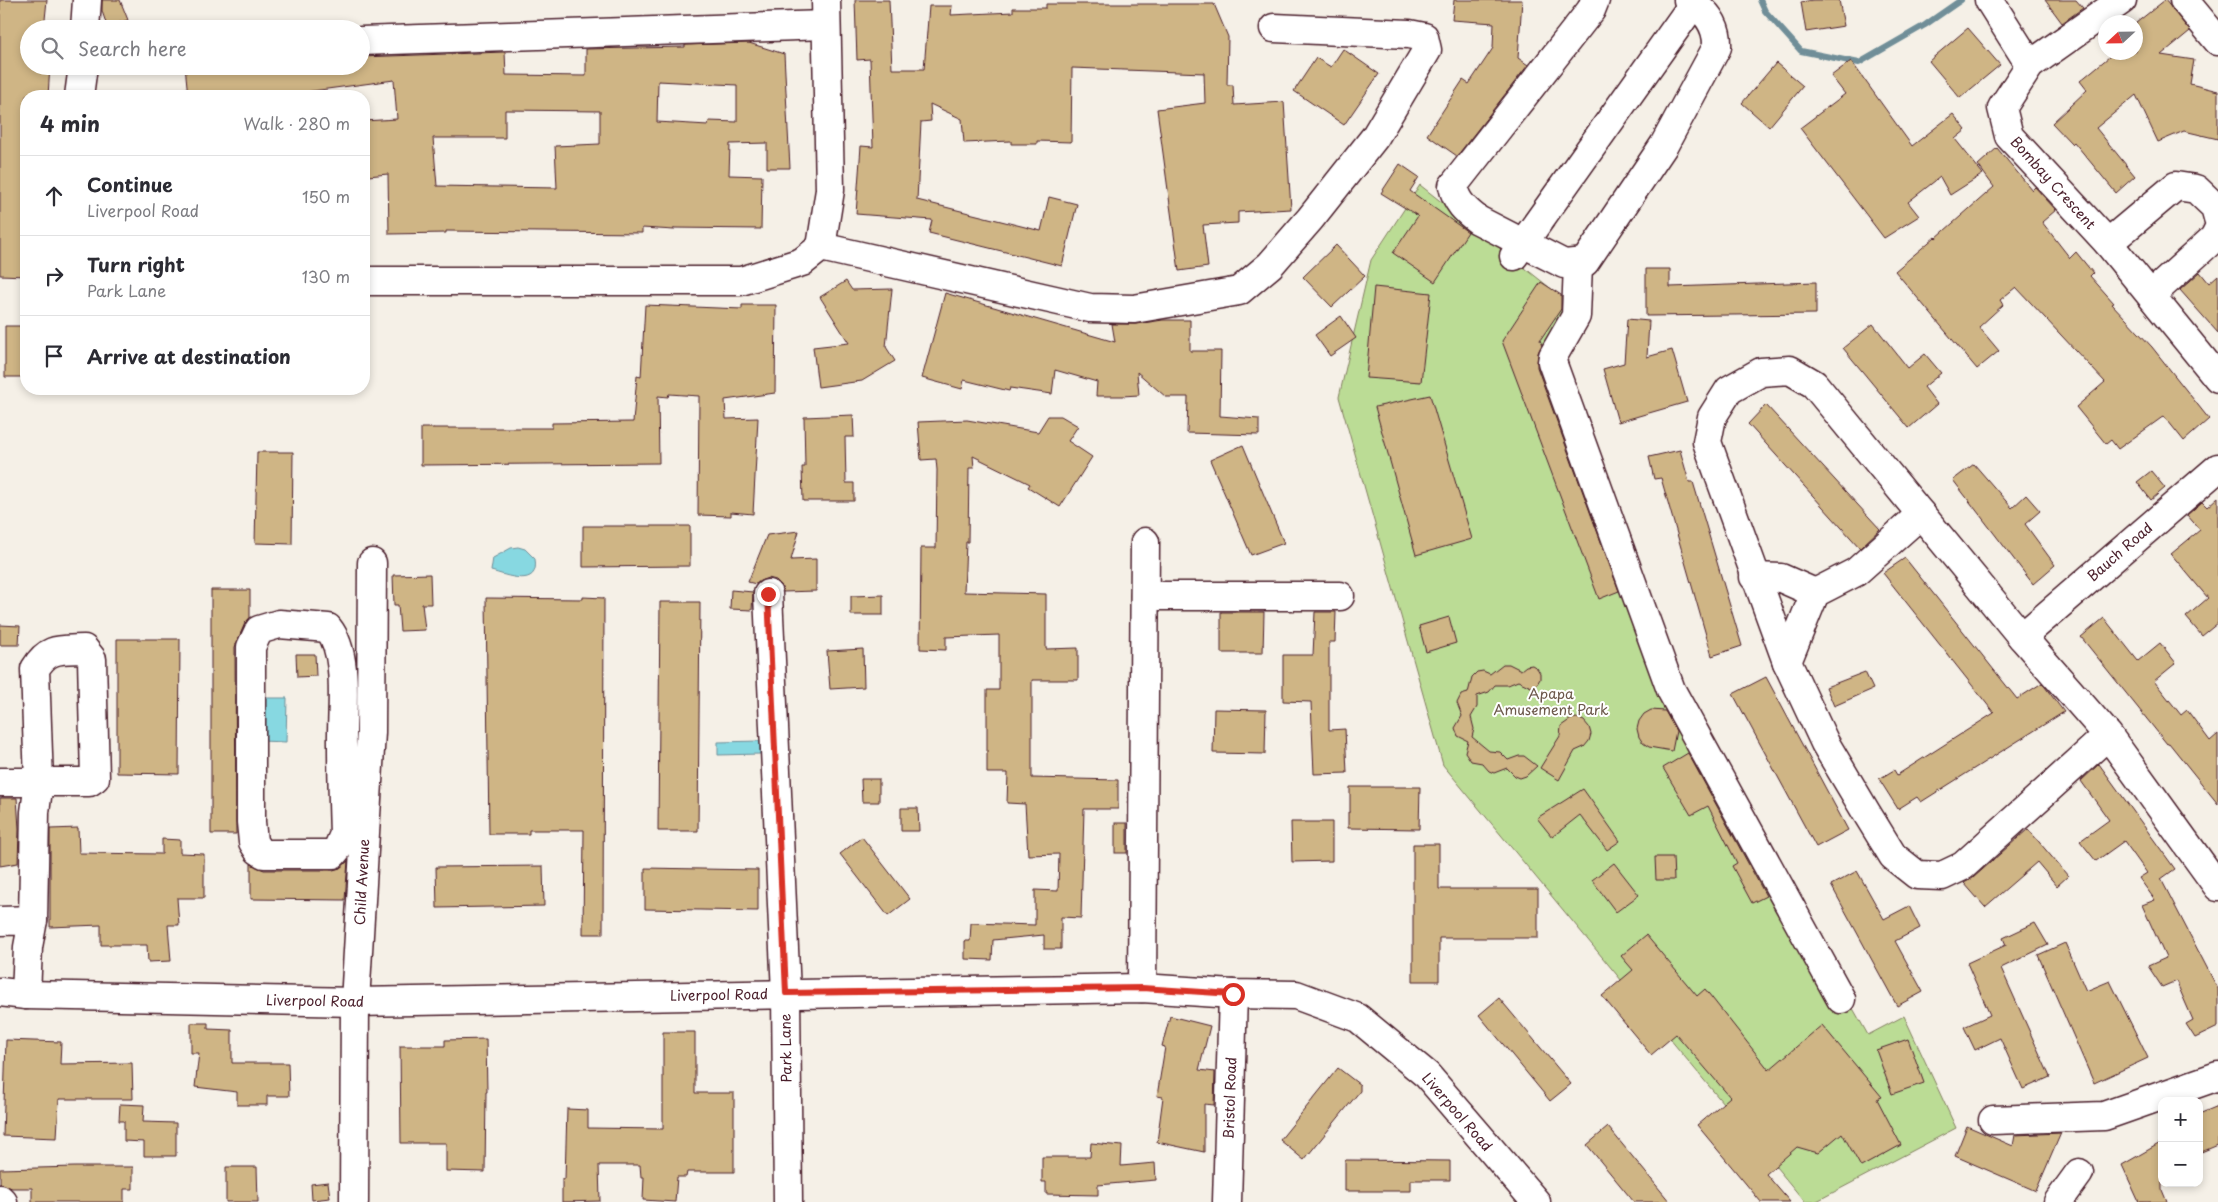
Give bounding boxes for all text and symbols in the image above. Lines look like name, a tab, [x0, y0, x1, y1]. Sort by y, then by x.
north arrow	[2098, 15, 2143, 60]
search box	[20, 20, 370, 75]
icon: search	[38, 34, 66, 62]
text: Search here	[78, 34, 187, 62]
text: 4 min	[40, 107, 100, 139]
text: Walk · 280 m	[243, 111, 350, 135]
street label: Bombay Crescent	[2006, 131, 2101, 234]
text: Continue	[87, 170, 173, 198]
icon: ahead	[40, 182, 68, 210]
text: 150 m	[302, 184, 350, 208]
text: Liverpool Road	[87, 198, 199, 222]
text: Turn right	[87, 250, 185, 278]
icon: right	[40, 262, 68, 290]
text: 130 m	[302, 264, 350, 288]
text: Park Lane	[87, 278, 166, 302]
icon: arrive	[40, 342, 68, 370]
text: Arrive at destination	[87, 342, 291, 370]
street label: Bauch Road	[2082, 517, 2157, 586]
route end	[757, 583, 780, 606]
park label: Apapa Amusement Park	[1493, 683, 1609, 720]
street label: Child Avenue	[349, 838, 374, 926]
street label: Liverpool Road	[670, 983, 768, 1006]
route start	[1222, 983, 1245, 1006]
street label: Liverpool Road	[266, 989, 364, 1012]
street label: Park Lane	[774, 1013, 797, 1083]
street label: Bristol Road	[1218, 1056, 1241, 1140]
street label: Liverpool Road	[1417, 1068, 1498, 1156]
map controls	[2158, 1097, 2203, 1187]
button: +	[2158, 1097, 2203, 1142]
button: −	[2158, 1142, 2203, 1187]

